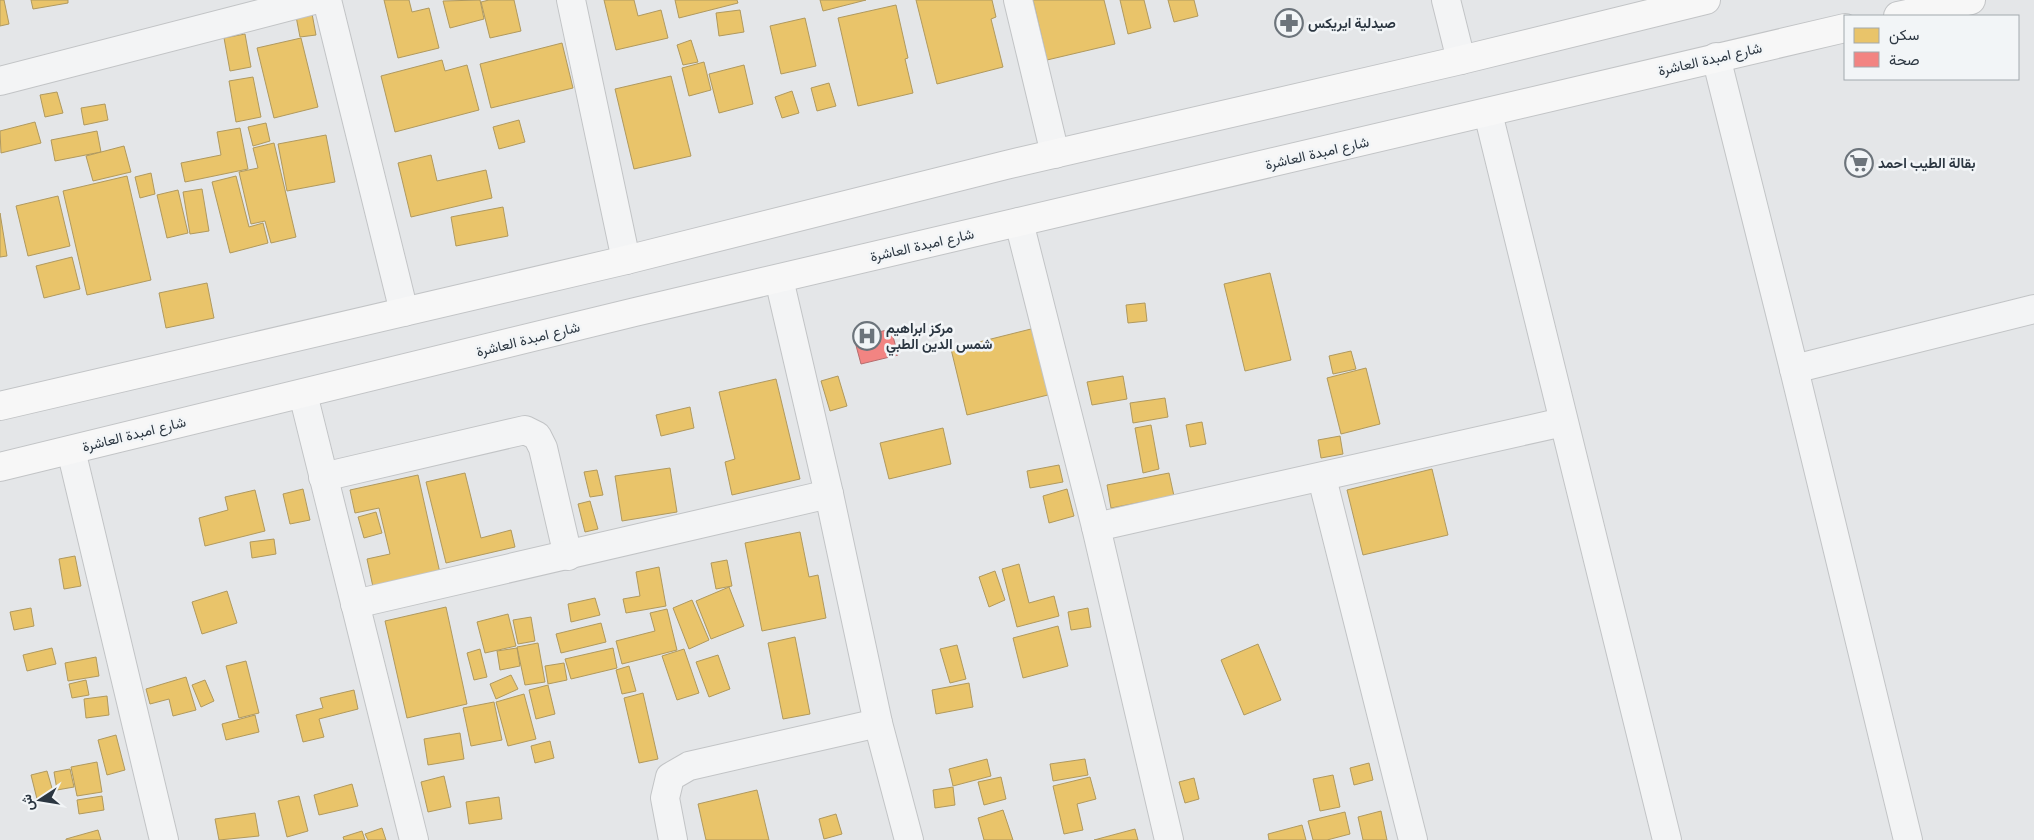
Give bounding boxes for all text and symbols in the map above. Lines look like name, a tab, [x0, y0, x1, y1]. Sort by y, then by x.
pharmacy icon: صيدلية ايريكس	[1274, 8, 1304, 38]
place label: صيدلية ايريكس	[1308, 14, 1396, 32]
legend	[1844, 15, 2019, 80]
text: سكن	[1889, 25, 1919, 45]
street label: شارع امبدة العاشرة	[1656, 38, 1764, 82]
text: صحة	[1889, 50, 1920, 70]
street label: شارع امبدة العاشرة	[1263, 132, 1371, 176]
supermarket icon: بقالة الطيب احمد	[1844, 148, 1874, 178]
place label: بقالة الطيب احمد	[1878, 154, 1976, 172]
street label: شارع امبدة العاشرة	[868, 224, 976, 268]
street label: شارع امبدة العاشرة	[474, 317, 582, 362]
place label: مركز ابراهيم شمس الدين الطبي	[886, 319, 993, 356]
hospital icon: مركز ابراهيم شمس الدين الطبي	[852, 321, 882, 351]
street label: شارع امبدة العاشرة	[80, 412, 188, 457]
north arrow	[15, 775, 65, 825]
text: ش	[17, 792, 38, 813]

